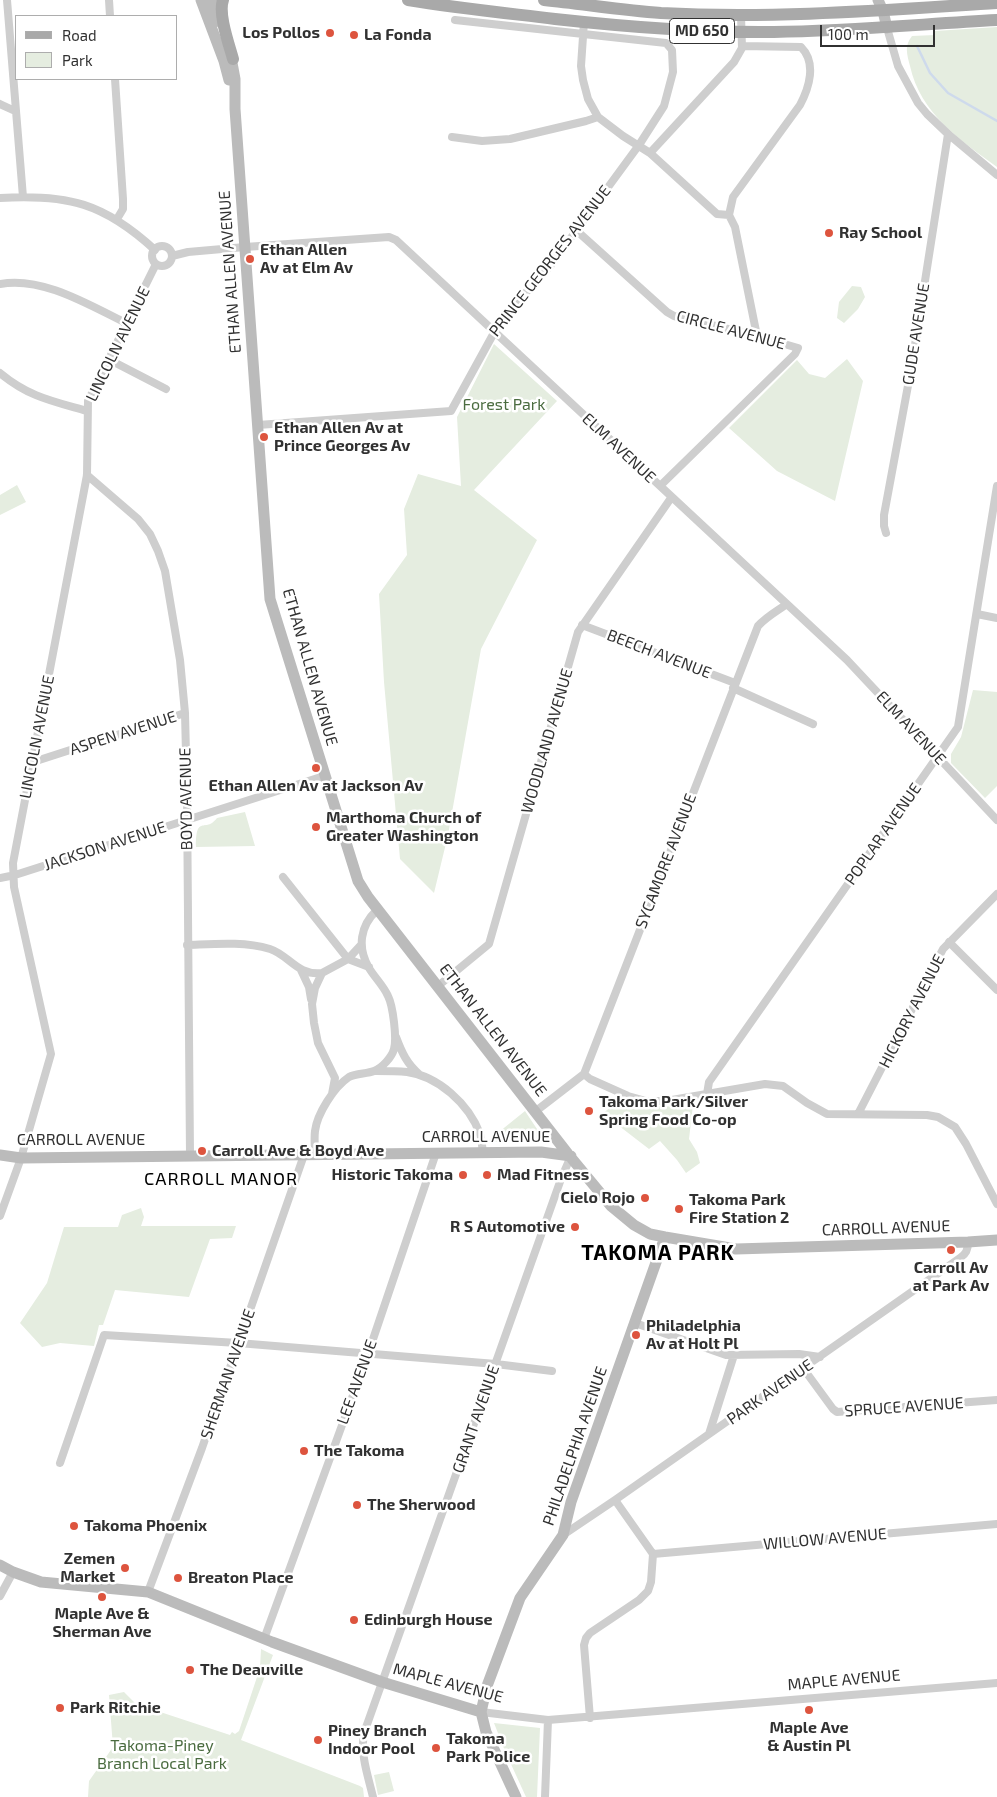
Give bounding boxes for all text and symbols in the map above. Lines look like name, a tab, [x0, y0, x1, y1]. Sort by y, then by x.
legend	[15, 15, 178, 80]
scale bar	[822, 15, 937, 47]
road number: MD 650	[670, 18, 734, 44]
place label: Los Pollos	[242, 23, 320, 43]
place label: La Fonda	[364, 25, 432, 45]
text: 100 m	[828, 25, 869, 43]
text: Road	[62, 26, 97, 44]
marker: Los Pollos	[324, 27, 336, 39]
marker: La Fonda	[348, 29, 360, 41]
text: Park	[62, 51, 93, 69]
street label: PRINCE GEORGES AVENUE	[485, 182, 615, 340]
street label: ETHAN ALLEN AVENUE	[215, 190, 245, 354]
place label: Ray School	[839, 223, 922, 243]
marker: Ray School	[823, 227, 835, 239]
place label: Ethan Allen Av at Elm Av	[260, 240, 353, 278]
marker: Ethan Allen Av at Elm Av	[244, 253, 256, 265]
street label: GUDE AVENUE	[898, 282, 934, 386]
street label: LINCOLN AVENUE	[82, 283, 154, 405]
street label: CIRCLE AVENUE	[674, 306, 788, 354]
park label: Forest Park	[463, 395, 545, 415]
street label: ELM AVENUE	[578, 409, 660, 487]
place label: Ethan Allen Av at Prince Georges Av	[274, 418, 410, 456]
marker: Ethan Allen Av at Prince Georges Av	[258, 431, 270, 443]
street label: ETHAN ALLEN AVENUE	[278, 586, 342, 748]
street label: BEECH AVENUE	[604, 625, 714, 683]
street label: WOODLAND AVENUE	[517, 666, 577, 816]
street label: LINCOLN AVENUE	[16, 674, 58, 800]
street label: ELM AVENUE	[872, 687, 950, 769]
street label: ASPEN AVENUE	[67, 707, 179, 759]
street label: BOYD AVENUE	[176, 748, 196, 850]
marker: Ethan Allen Av at Jackson Av	[310, 762, 322, 774]
place label: Ethan Allen Av at Jackson Av	[209, 776, 423, 796]
street label: POPLAR AVENUE	[841, 779, 925, 889]
street label: SYCAMORE AVENUE	[631, 791, 701, 931]
place label: Marthoma Church of Greater Washington	[326, 808, 481, 846]
street label: JACKSON AVENUE	[41, 817, 169, 875]
marker: Marthoma Church of Greater Washington	[310, 821, 322, 833]
street label: HICKORY AVENUE	[875, 951, 949, 1071]
street label: ETHAN ALLEN AVENUE	[435, 960, 551, 1100]
place label: Takoma Park/Silver Spring Food Co-op	[599, 1092, 748, 1130]
marker: Takoma Park/Silver Spring Food Co-op	[583, 1105, 595, 1117]
street label: CARROLL AVENUE	[422, 1127, 550, 1147]
street label: CARROLL AVENUE	[17, 1130, 145, 1150]
place label: Carroll Ave & Boyd Ave	[212, 1141, 384, 1161]
marker: Carroll Ave & Boyd Ave	[196, 1145, 208, 1157]
place label: Historic Takoma	[332, 1165, 453, 1185]
place label: Mad Fitness	[497, 1165, 589, 1185]
district label: CARROLL MANOR	[142, 1168, 300, 1190]
marker: Historic Takoma	[457, 1169, 469, 1181]
marker: Mad Fitness	[481, 1169, 493, 1181]
place label: Cielo Rojo	[560, 1188, 635, 1208]
place label: Takoma Park Fire Station 2	[689, 1190, 789, 1228]
marker: Cielo Rojo	[639, 1192, 651, 1204]
marker: Takoma Park Fire Station 2	[673, 1203, 685, 1215]
street label: CARROLL AVENUE	[821, 1216, 951, 1240]
place label: R S Automotive	[450, 1217, 565, 1237]
marker: R S Automotive	[569, 1221, 581, 1233]
district label: TAKOMA PARK	[580, 1240, 736, 1266]
marker: Carroll Av at Park Av	[945, 1244, 957, 1256]
place label: Carroll Av at Park Av	[913, 1258, 989, 1296]
street label: SHERMAN AVENUE	[197, 1306, 259, 1442]
place label: Philadelphia Av at Holt Pl	[646, 1316, 741, 1354]
marker: Philadelphia Av at Holt Pl	[630, 1329, 642, 1341]
street label: LEE AVENUE	[333, 1337, 381, 1427]
street label: PARK AVENUE	[723, 1355, 817, 1429]
street label: GRANT AVENUE	[449, 1362, 503, 1476]
street label: PHILADELPHIA AVENUE	[539, 1364, 611, 1528]
street label: SPRUCE AVENUE	[844, 1393, 964, 1421]
place label: The Takoma	[314, 1441, 404, 1461]
marker: The Takoma	[298, 1445, 310, 1457]
place label: The Sherwood	[367, 1495, 476, 1515]
marker: The Sherwood	[351, 1499, 363, 1511]
place label: Takoma Phoenix	[84, 1516, 207, 1536]
marker: Takoma Phoenix	[68, 1520, 80, 1532]
street label: WILLOW AVENUE	[762, 1524, 888, 1554]
place label: Zemen Market	[60, 1549, 115, 1587]
marker: Zemen Market	[119, 1562, 131, 1574]
place label: Breaton Place	[188, 1568, 293, 1588]
marker: Breaton Place	[172, 1572, 184, 1584]
marker: Maple Ave & Sherman Ave	[96, 1591, 108, 1603]
place label: Maple Ave & Sherman Ave	[52, 1604, 152, 1642]
place label: Edinburgh House	[364, 1610, 492, 1630]
marker: Edinburgh House	[348, 1614, 360, 1626]
street label: MAPLE AVENUE	[391, 1659, 505, 1707]
place label: The Deauville	[200, 1660, 303, 1680]
marker: The Deauville	[184, 1664, 196, 1676]
street label: MAPLE AVENUE	[787, 1666, 901, 1694]
place label: Park Ritchie	[70, 1698, 161, 1718]
marker: Park Ritchie	[54, 1702, 66, 1714]
marker: Maple Ave & Austin Pl	[803, 1704, 815, 1716]
place label: Maple Ave & Austin Pl	[767, 1718, 851, 1756]
place label: Piney Branch Indoor Pool	[328, 1721, 427, 1759]
place label: Takoma Park Police	[446, 1729, 530, 1767]
marker: Piney Branch Indoor Pool	[312, 1734, 324, 1746]
park label: Takoma-Piney Branch Local Park	[97, 1736, 227, 1774]
marker: Takoma Park Police	[430, 1742, 442, 1754]

